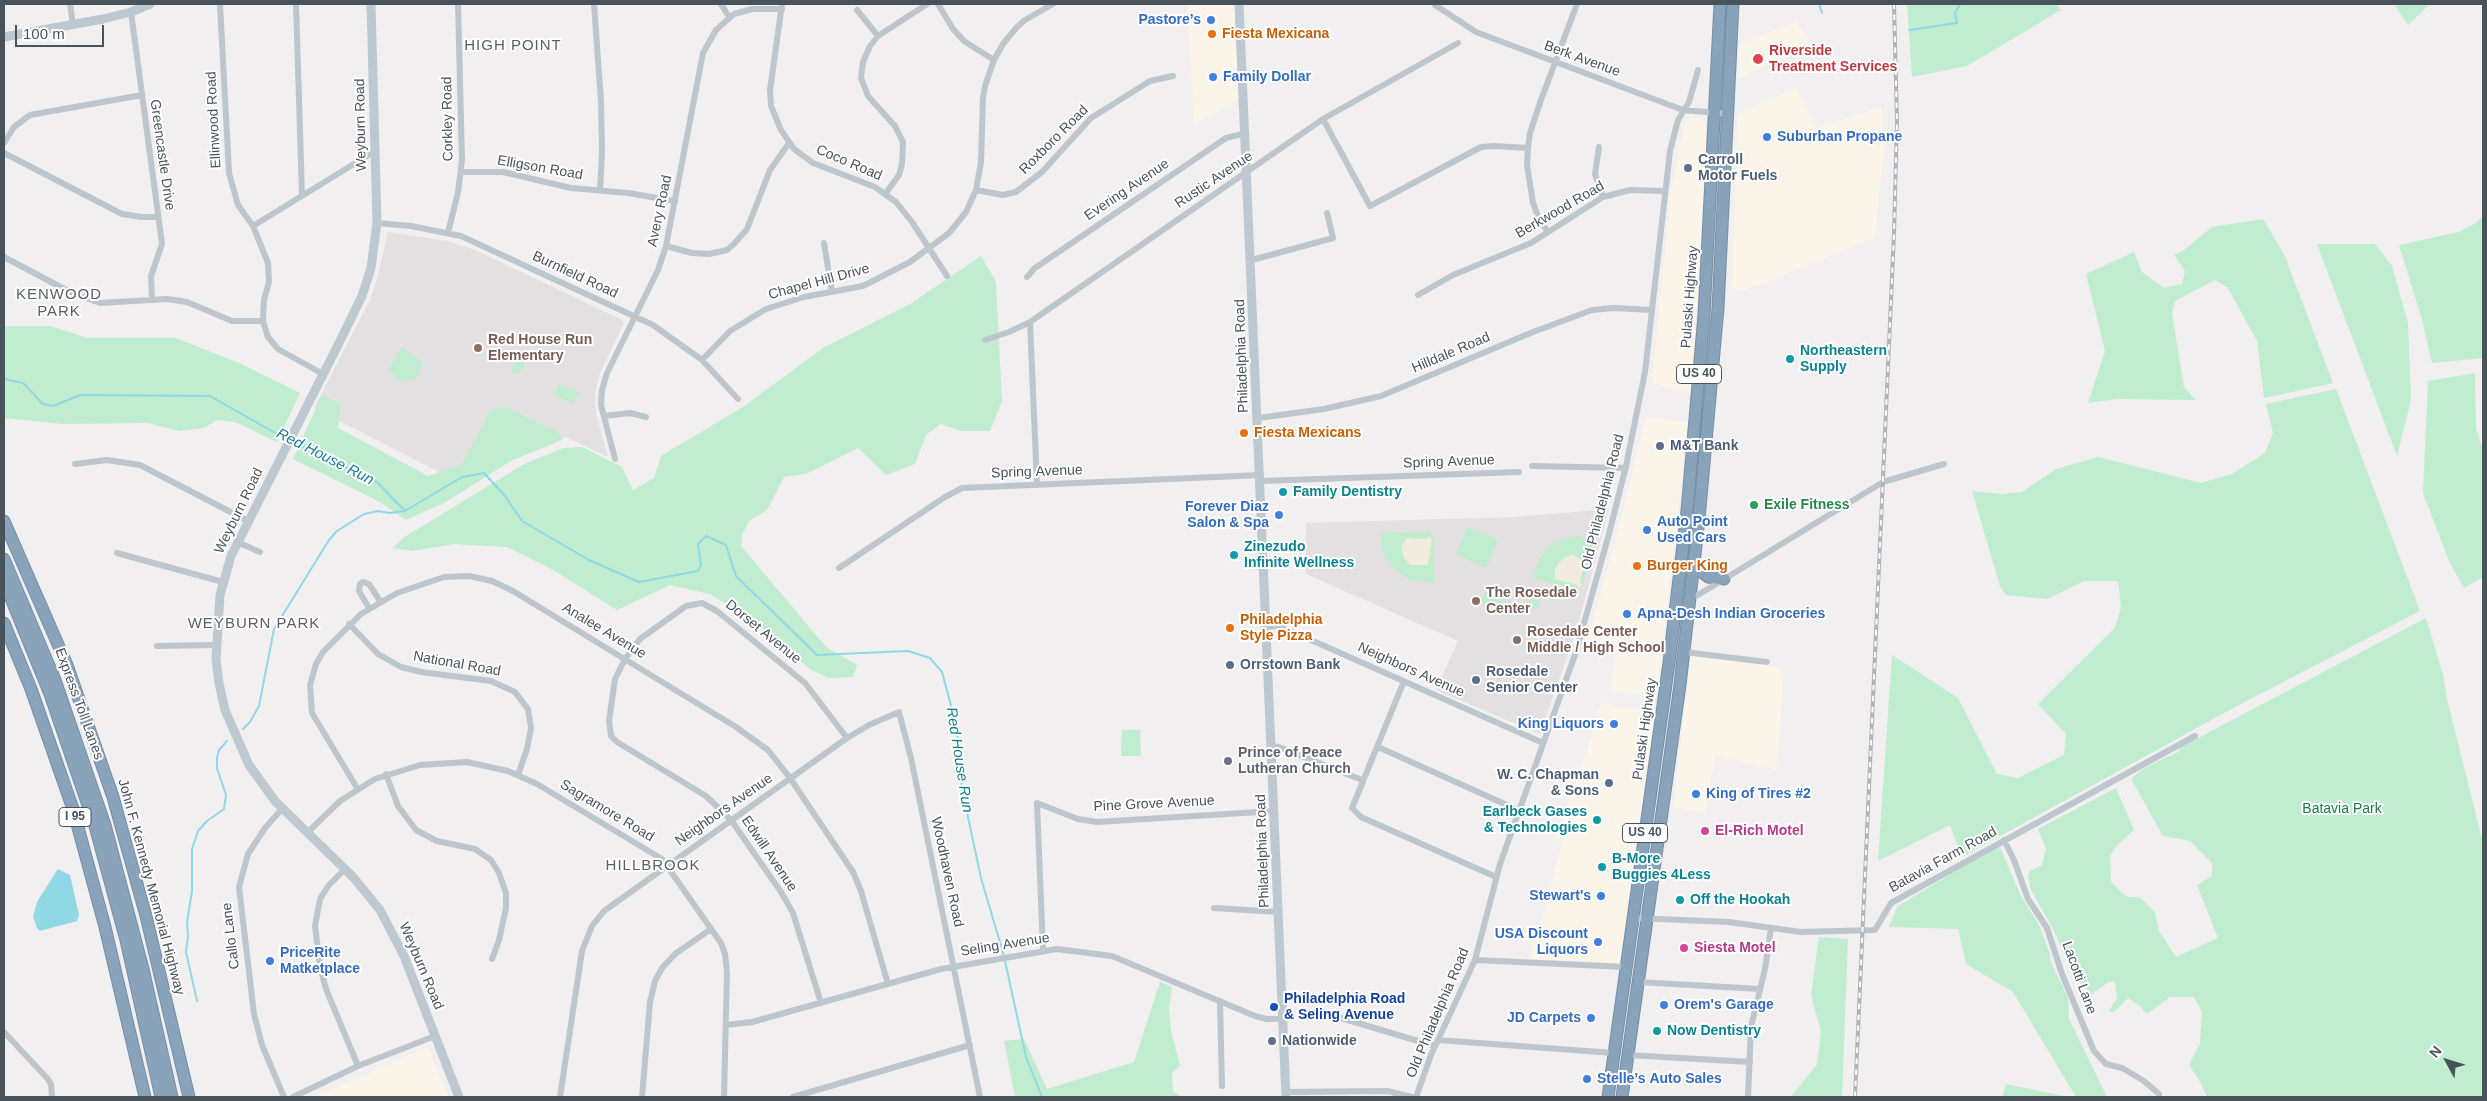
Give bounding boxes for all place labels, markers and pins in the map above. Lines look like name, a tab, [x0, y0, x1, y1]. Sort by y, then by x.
place label: Pastore’s	[1138, 12, 1201, 28]
marker: Pastore’s	[1205, 14, 1217, 26]
place label: Fiesta Mexicana	[1222, 26, 1329, 42]
marker: Fiesta Mexicana	[1206, 28, 1218, 40]
place label: Riverside Treatment Services	[1769, 43, 1897, 75]
marker: Riverside Treatment Services	[1751, 52, 1765, 66]
place label: Family Dollar	[1223, 69, 1311, 85]
marker: Family Dollar	[1207, 71, 1219, 83]
place label: Suburban Propane	[1777, 129, 1902, 145]
marker: Suburban Propane	[1761, 131, 1773, 143]
place label: Carroll Motor Fuels	[1698, 152, 1777, 184]
marker: Carroll Motor Fuels	[1682, 162, 1694, 174]
place label: Red House Run Elementary	[488, 332, 592, 364]
marker: Red House Run Elementary	[472, 342, 484, 354]
place label: Northeastern Supply	[1800, 343, 1887, 376]
marker: Northeastern Supply	[1784, 353, 1796, 365]
place label: Fiesta Mexicans	[1254, 425, 1361, 441]
marker: Fiesta Mexicans	[1238, 427, 1250, 439]
place label: M&T Bank	[1670, 438, 1738, 454]
marker: M&T Bank	[1654, 440, 1666, 452]
place label: Family Dentistry	[1293, 484, 1402, 500]
marker: Family Dentistry	[1277, 486, 1289, 498]
place label: Exile Fitness	[1764, 497, 1850, 513]
place label: Forever Diaz Salon & Spa	[1185, 499, 1269, 532]
marker: Exile Fitness	[1748, 499, 1760, 511]
marker: Forever Diaz Salon & Spa	[1273, 509, 1285, 521]
place label: Auto Point Used Cars	[1657, 514, 1728, 546]
marker: Auto Point Used Cars	[1641, 524, 1653, 536]
place label: Zinezudo Infinite Wellness	[1244, 539, 1354, 572]
marker: Zinezudo Infinite Wellness	[1228, 549, 1240, 561]
place label: Burger King	[1647, 558, 1728, 574]
marker: Burger King	[1631, 560, 1643, 572]
place label: The Rosedale Center	[1486, 585, 1577, 618]
marker: The Rosedale Center	[1470, 595, 1482, 607]
place label: Apna-Desh Indian Groceries	[1637, 606, 1825, 622]
marker: Apna-Desh Indian Groceries	[1621, 608, 1633, 620]
place label: Philadelphia Style Pizza	[1240, 612, 1322, 644]
marker: Philadelphia Style Pizza	[1224, 622, 1236, 634]
place label: Rosedale Center Middle / High School	[1527, 624, 1665, 656]
marker: Rosedale Center Middle / High School	[1511, 634, 1523, 646]
place label: Orrstown Bank	[1240, 657, 1340, 673]
marker: Orrstown Bank	[1224, 659, 1236, 671]
place label: Rosedale Senior Center	[1486, 664, 1578, 696]
marker: Rosedale Senior Center	[1470, 674, 1482, 686]
place label: King Liquors	[1518, 716, 1604, 732]
marker: King Liquors	[1608, 718, 1620, 730]
place label: Prince of Peace Lutheran Church	[1238, 745, 1351, 778]
marker: Prince of Peace Lutheran Church	[1222, 755, 1234, 767]
place label: W. C. Chapman & Sons	[1497, 767, 1599, 800]
marker: W. C. Chapman & Sons	[1603, 777, 1615, 789]
place label: King of Tires #2	[1706, 786, 1811, 802]
marker: King of Tires #2	[1690, 788, 1702, 800]
place label: Earlbeck Gases & Technologies	[1483, 804, 1587, 836]
marker: Earlbeck Gases & Technologies	[1591, 814, 1603, 826]
place label: El-Rich Motel	[1715, 823, 1804, 839]
marker: El-Rich Motel	[1699, 825, 1711, 837]
place label: B-More Buggies 4Less	[1612, 851, 1711, 884]
marker: B-More Buggies 4Less	[1596, 861, 1608, 873]
place label: Stewart's	[1529, 888, 1591, 904]
marker: Stewart's	[1595, 890, 1607, 902]
place label: Off the Hookah	[1690, 892, 1790, 908]
marker: Off the Hookah	[1674, 894, 1686, 906]
place label: USA Discount Liquors	[1495, 926, 1588, 959]
marker: USA Discount Liquors	[1592, 936, 1604, 948]
place label: Siesta Motel	[1694, 940, 1776, 956]
marker: Siesta Motel	[1678, 942, 1690, 954]
place label: PriceRite Matketplace	[280, 945, 360, 978]
marker: PriceRite Matketplace	[264, 955, 276, 967]
place label: Philadelphia Road & Seling Avenue	[1284, 991, 1405, 1024]
place label: Orem's Garage	[1674, 997, 1774, 1013]
marker: Orem's Garage	[1658, 999, 1670, 1011]
marker: Philadelphia Road & Seling Avenue	[1268, 1001, 1280, 1013]
place label: JD Carpets	[1507, 1010, 1581, 1026]
marker: JD Carpets	[1585, 1012, 1597, 1024]
place label: Now Dentistry	[1667, 1023, 1761, 1039]
marker: Now Dentistry	[1651, 1025, 1663, 1037]
place label: Nationwide	[1282, 1033, 1357, 1049]
marker: Nationwide	[1266, 1035, 1278, 1047]
place label: Stelle’s Auto Sales	[1597, 1071, 1722, 1087]
marker: Stelle’s Auto Sales	[1581, 1073, 1593, 1085]

